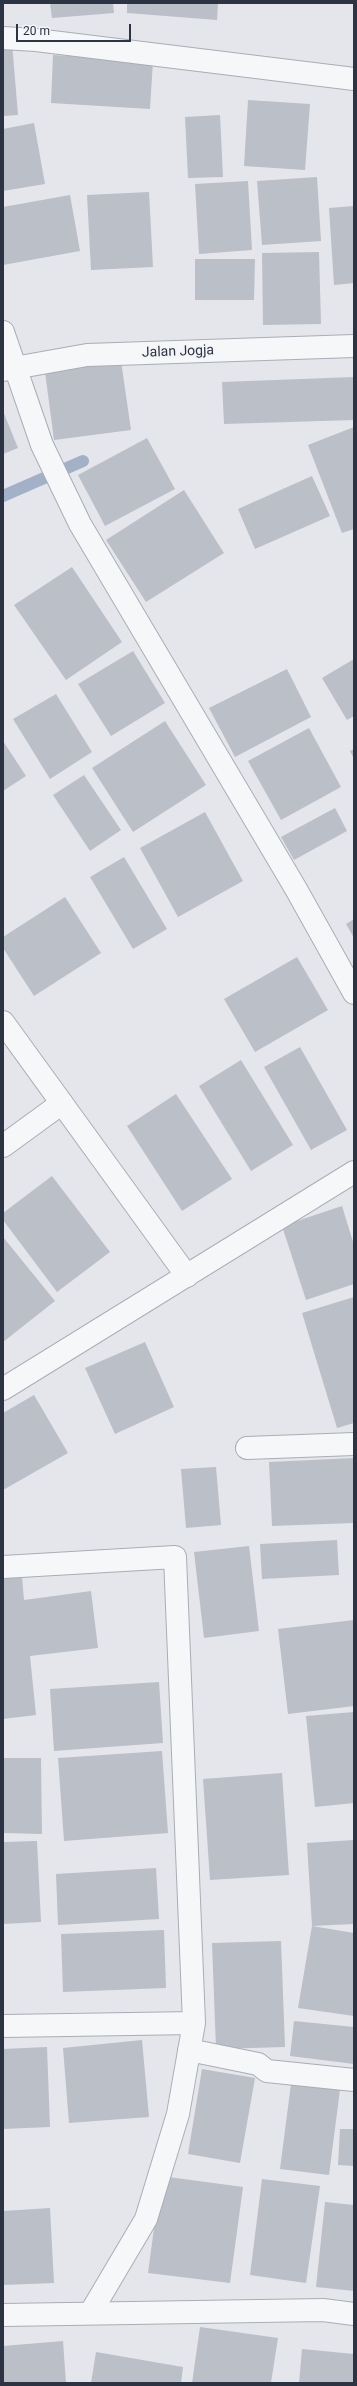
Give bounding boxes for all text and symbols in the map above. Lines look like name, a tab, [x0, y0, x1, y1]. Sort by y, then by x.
scale bar	[18, 16, 133, 42]
text: 20 m	[23, 24, 50, 38]
street label: Jalan Jogja	[142, 342, 214, 362]

